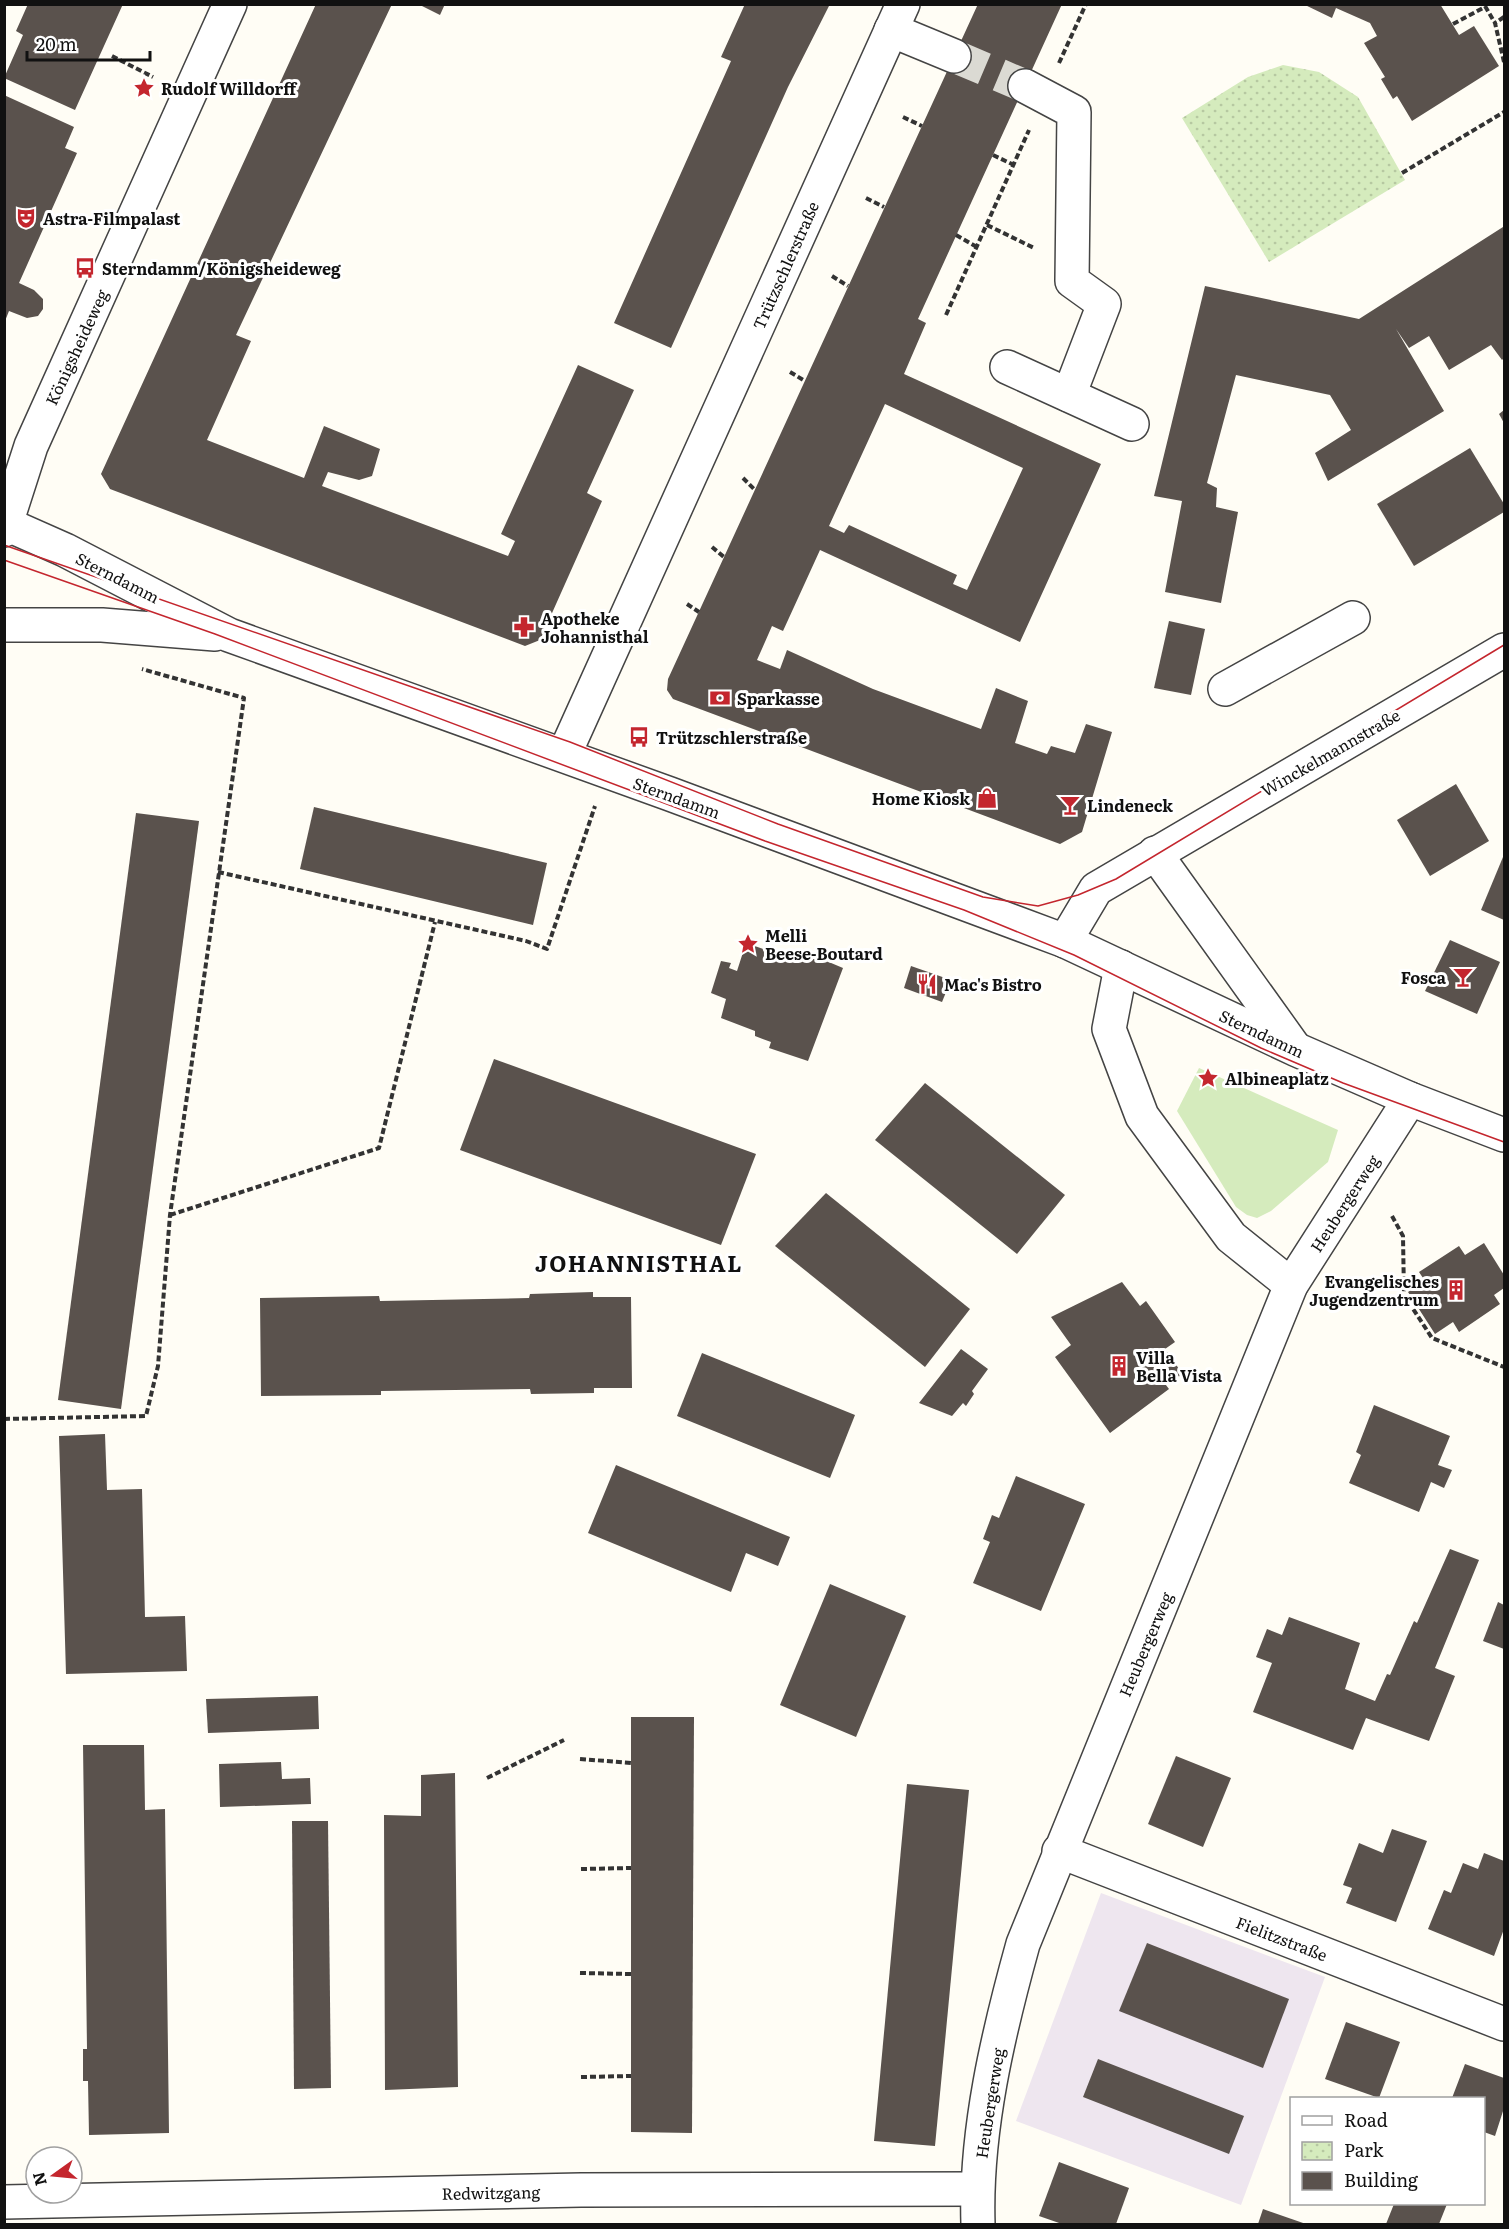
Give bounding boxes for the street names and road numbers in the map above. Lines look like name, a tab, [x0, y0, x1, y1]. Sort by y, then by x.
street label: Trützschlerstraße	[746, 197, 824, 333]
street label: Königsheideweg	[39, 285, 113, 409]
street label: Sterndamm	[72, 546, 164, 609]
street label: Winckelmannstraße	[1256, 702, 1404, 802]
street label: Sterndamm	[630, 770, 724, 824]
street label: Sterndamm	[1216, 1003, 1309, 1063]
street label: Heubergerweg	[1303, 1150, 1385, 1256]
street label: Heubergerweg	[1112, 1588, 1178, 1700]
street label: Fielitzstraße	[1233, 1910, 1331, 1966]
street label: Heubergerweg	[968, 2046, 1010, 2160]
street label: Redwitzgang	[442, 2179, 541, 2205]

